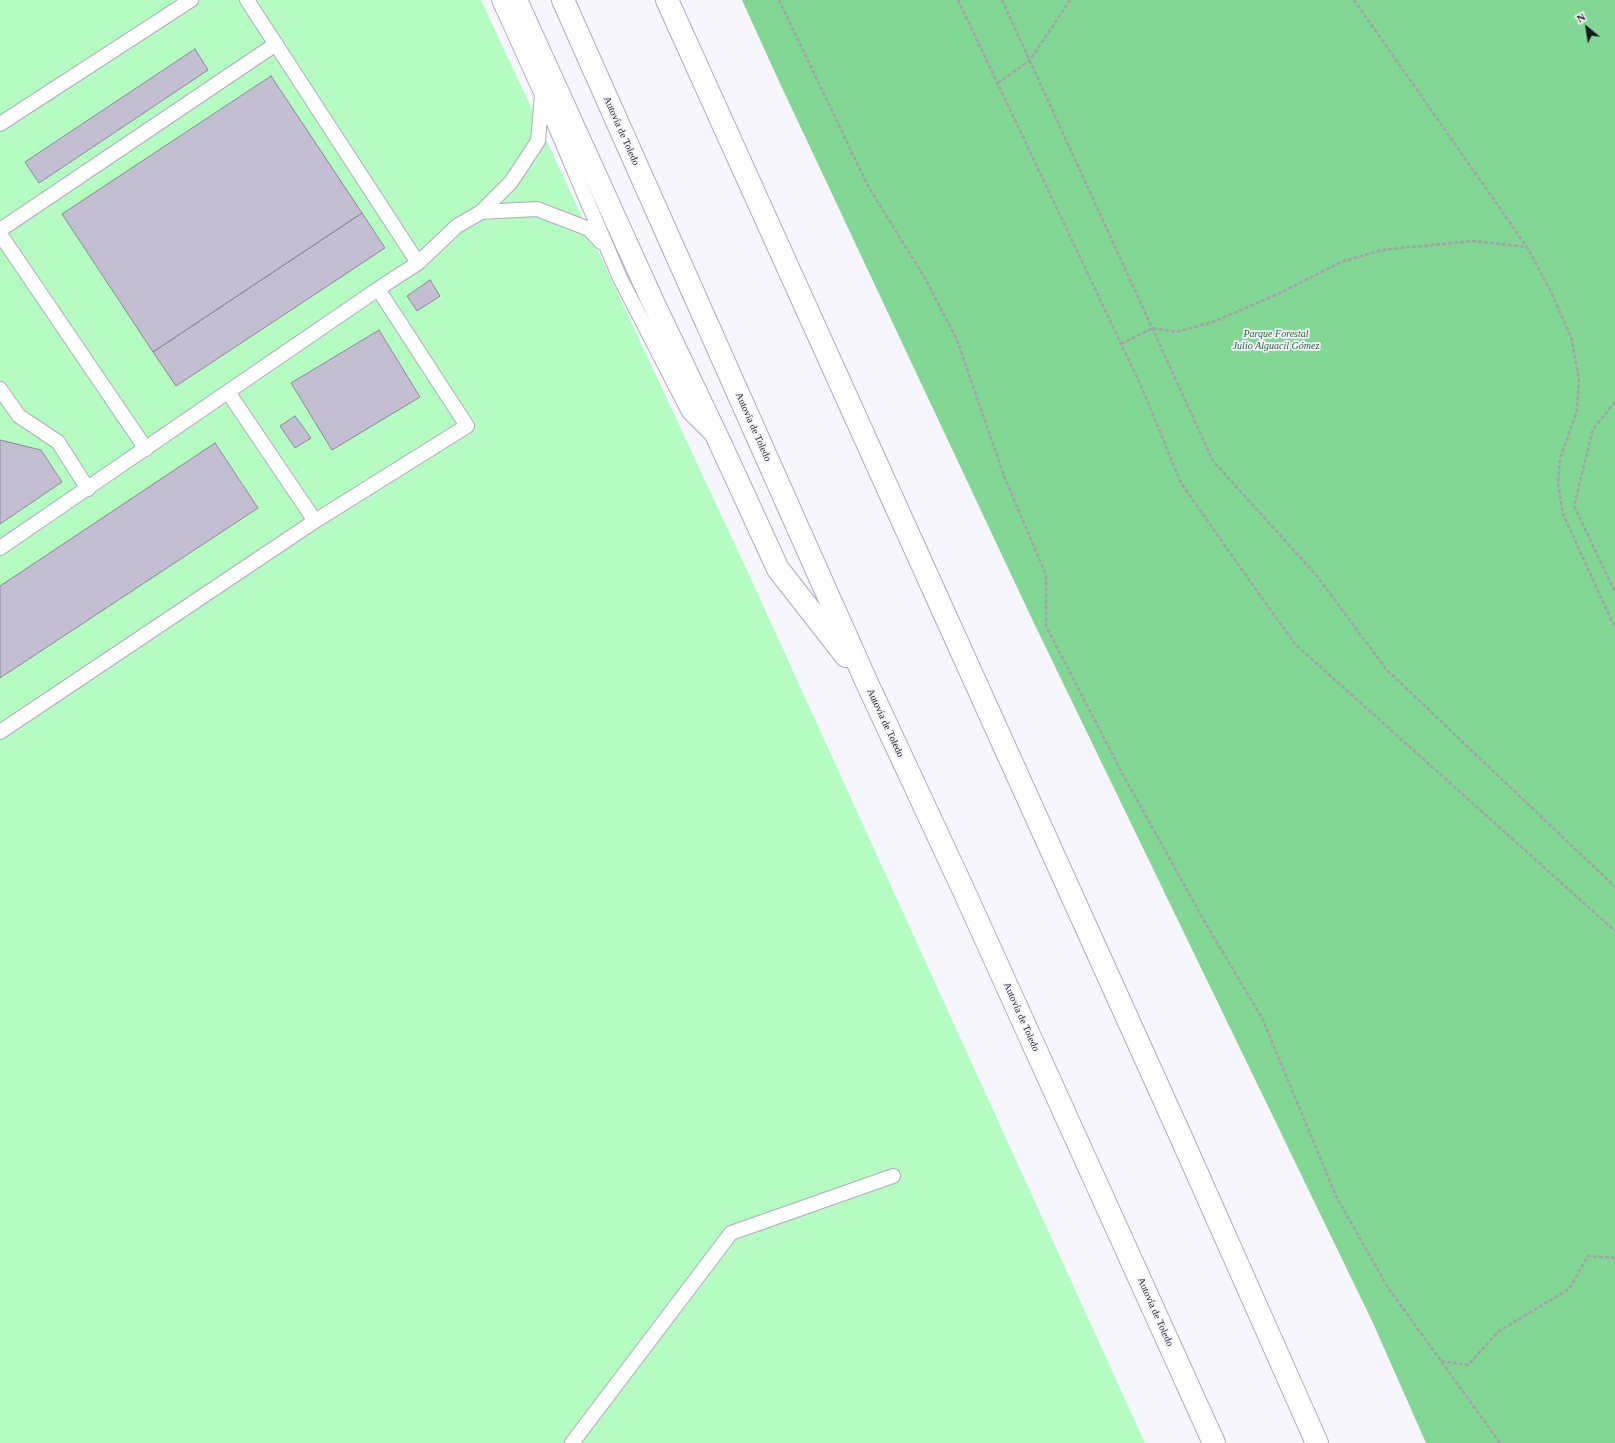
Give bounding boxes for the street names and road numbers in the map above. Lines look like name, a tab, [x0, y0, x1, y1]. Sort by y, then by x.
street label: Autovía de Toledo	[600, 95, 642, 167]
street label: Autovía de Toledo	[732, 391, 774, 463]
street label: Autovía de Toledo	[864, 687, 906, 759]
street label: Autovía de Toledo	[1000, 981, 1042, 1053]
street label: Autovía de Toledo	[1134, 1276, 1176, 1348]

